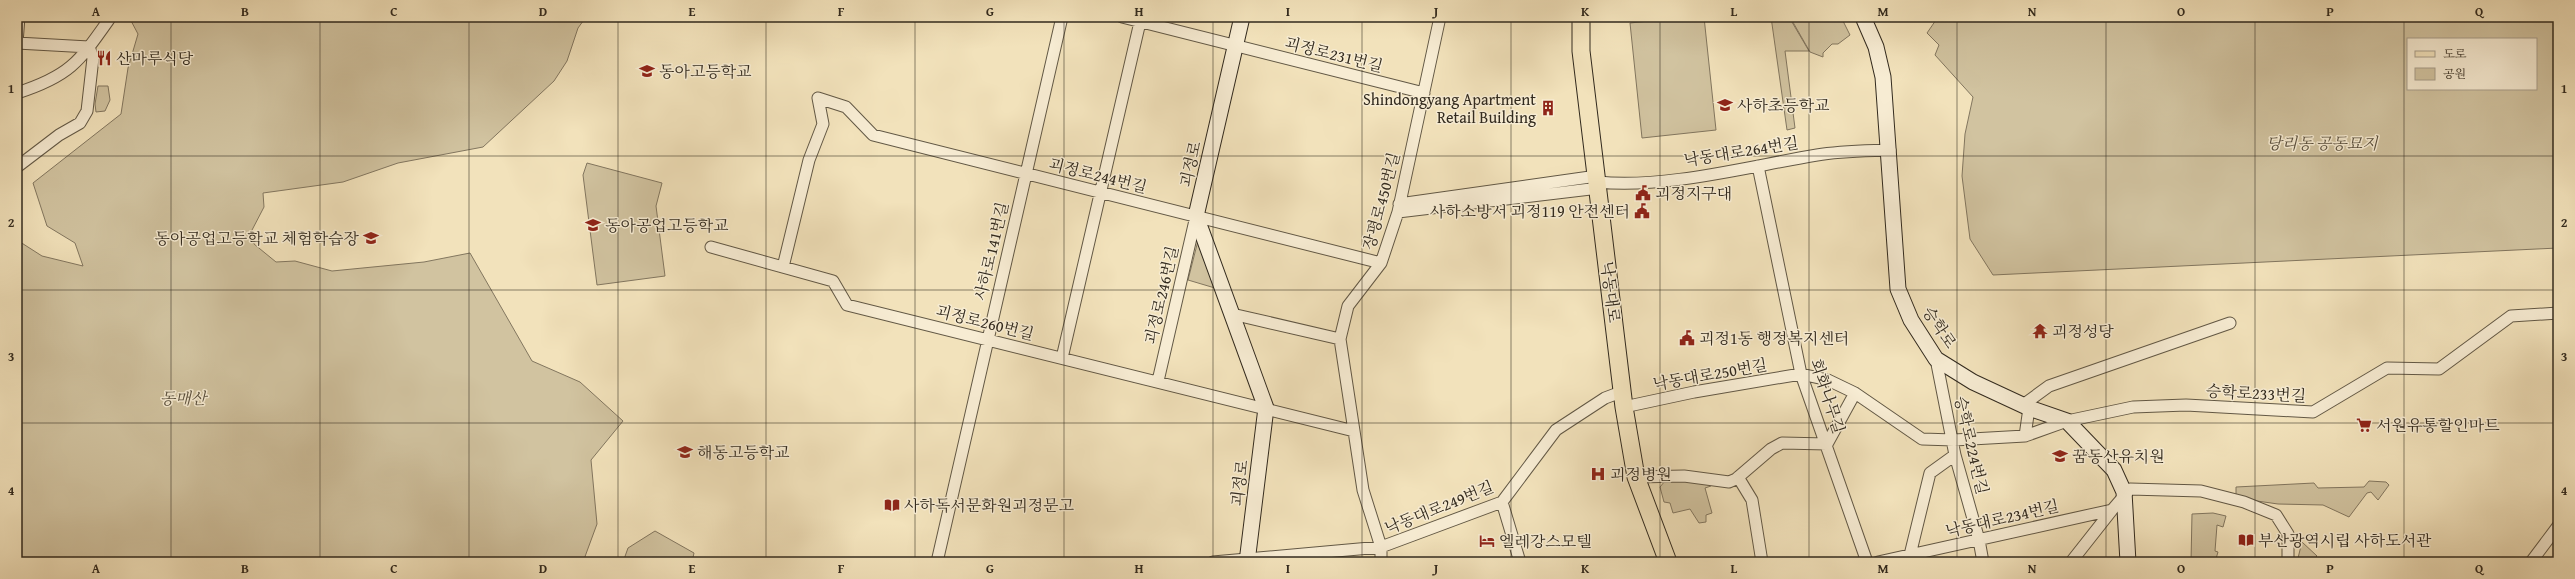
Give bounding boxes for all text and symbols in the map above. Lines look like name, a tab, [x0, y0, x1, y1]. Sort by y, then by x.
text: A	[92, 2, 101, 21]
text: B	[241, 2, 249, 21]
text: C	[390, 2, 398, 21]
text: D	[539, 2, 547, 21]
text: E	[689, 2, 696, 21]
text: F	[838, 2, 845, 21]
text: G	[986, 2, 994, 21]
text: H	[1134, 2, 1144, 21]
text: I	[1286, 2, 1290, 21]
text: J	[1432, 2, 1439, 21]
text: K	[1581, 2, 1590, 21]
text: L	[1731, 2, 1738, 21]
text: M	[1877, 2, 1889, 21]
text: N	[2028, 2, 2037, 21]
text: O	[2177, 2, 2185, 21]
text: P	[2326, 2, 2334, 21]
text: Q	[2475, 2, 2485, 21]
street label: 괴정로231번길	[1282, 30, 1386, 78]
legend	[2407, 38, 2537, 90]
text: 도로	[2443, 45, 2467, 62]
place label: 산마루식당	[116, 46, 194, 70]
restaurant icon: 산마루식당	[95, 49, 113, 67]
place label: 동아고등학교	[659, 59, 752, 83]
school or university icon: 동아고등학교	[638, 62, 656, 80]
text: 공원	[2443, 65, 2466, 82]
text: 1	[8, 79, 14, 98]
text: 1	[2561, 79, 2567, 98]
place label: Shindongyang Apartment Retail Building	[1363, 87, 1536, 129]
place label: 사하초등학교	[1737, 93, 1830, 117]
school or university icon: 사하초등학교	[1716, 96, 1734, 114]
building icon: Shindongyang Apartment Retail Building	[1539, 99, 1557, 117]
street label: 낙동대로264번길	[1682, 130, 1800, 172]
park label: 당리동 공동묘지	[2266, 131, 2379, 155]
street label: 괴정로	[1173, 138, 1207, 189]
street label: 장평로450번길	[1356, 149, 1406, 253]
street label: 괴정로244번길	[1046, 151, 1150, 199]
place label: 괴정지구대	[1655, 181, 1732, 205]
public building icon: 괴정지구대	[1634, 184, 1652, 202]
street label: 사하로141번길	[968, 199, 1014, 303]
place label: 사하소방서 괴정119 안전센터	[1430, 199, 1630, 223]
public building icon: 사하소방서 괴정119 안전센터	[1633, 202, 1651, 220]
text: 2	[8, 213, 15, 232]
place label: 동아공업고등학교	[605, 213, 729, 237]
text: 2	[2561, 213, 2568, 232]
school or university icon: 동아공업고등학교	[584, 216, 602, 234]
place label: 동아공업고등학교 체험학습장	[155, 226, 360, 250]
school or university icon: 동아공업고등학교 체험학습장	[362, 229, 380, 247]
street label: 괴정로246번길	[1138, 243, 1184, 347]
street label: 낙동대로	[1595, 260, 1627, 325]
street label: 괴정로260번길	[933, 298, 1037, 346]
street label: 승학로	[1917, 301, 1963, 353]
place label: 괴정성당	[2052, 319, 2114, 343]
temple icon: 괴정성당	[2031, 322, 2049, 340]
place label: 괴정1동 행정복지센터	[1699, 326, 1849, 350]
public building icon: 괴정1동 행정복지센터	[1678, 329, 1696, 347]
text: 3	[8, 347, 14, 366]
text: 3	[2561, 347, 2567, 366]
street label: 낙동대로250번길	[1651, 352, 1769, 396]
street label: 회화나무길	[1805, 356, 1851, 436]
street label: 승학로233번길	[2205, 378, 2307, 408]
park label: 동매산	[160, 386, 209, 410]
street label: 승학로224번길	[1949, 393, 1995, 497]
place label: 서원유통할인마트	[2376, 413, 2500, 437]
supermarket icon: 서원유통할인마트	[2355, 416, 2373, 434]
place label: 해동고등학교	[697, 440, 790, 464]
school or university icon: 해동고등학교	[676, 443, 694, 461]
place label: 꿈동산유치원	[2072, 444, 2165, 468]
school or university icon: 꿈동산유치원	[2051, 447, 2069, 465]
street label: 괴정로	[1224, 458, 1254, 507]
place label: 괴정병원	[1610, 462, 1672, 486]
hospital icon: 괴정병원	[1589, 465, 1607, 483]
street label: 낙동대로249번길	[1381, 474, 1497, 540]
text: 4	[8, 481, 15, 500]
text: 4	[2561, 481, 2568, 500]
place label: 사하독서문화원괴정문고	[904, 493, 1075, 517]
street label: 낙동대로234번길	[1943, 493, 2061, 543]
library icon: 사하독서문화원괴정문고	[883, 496, 901, 514]
place label: 부산광역시립 사하도서관	[2258, 528, 2432, 552]
place label: 엘레강스모텔	[1499, 529, 1592, 553]
library icon: 부산광역시립 사하도서관	[2237, 531, 2255, 549]
hotel icon: 엘레강스모텔	[1478, 532, 1496, 550]
text: A	[92, 559, 101, 578]
text: B	[241, 559, 249, 578]
text: C	[390, 559, 398, 578]
text: D	[539, 559, 547, 578]
text: E	[689, 559, 696, 578]
text: F	[838, 559, 845, 578]
text: G	[986, 559, 994, 578]
text: H	[1134, 559, 1144, 578]
text: I	[1286, 559, 1290, 578]
text: J	[1432, 559, 1439, 578]
text: K	[1581, 559, 1590, 578]
text: L	[1731, 559, 1738, 578]
text: M	[1877, 559, 1889, 578]
text: N	[2028, 559, 2037, 578]
text: O	[2177, 559, 2185, 578]
text: P	[2326, 559, 2334, 578]
text: Q	[2475, 559, 2485, 578]

